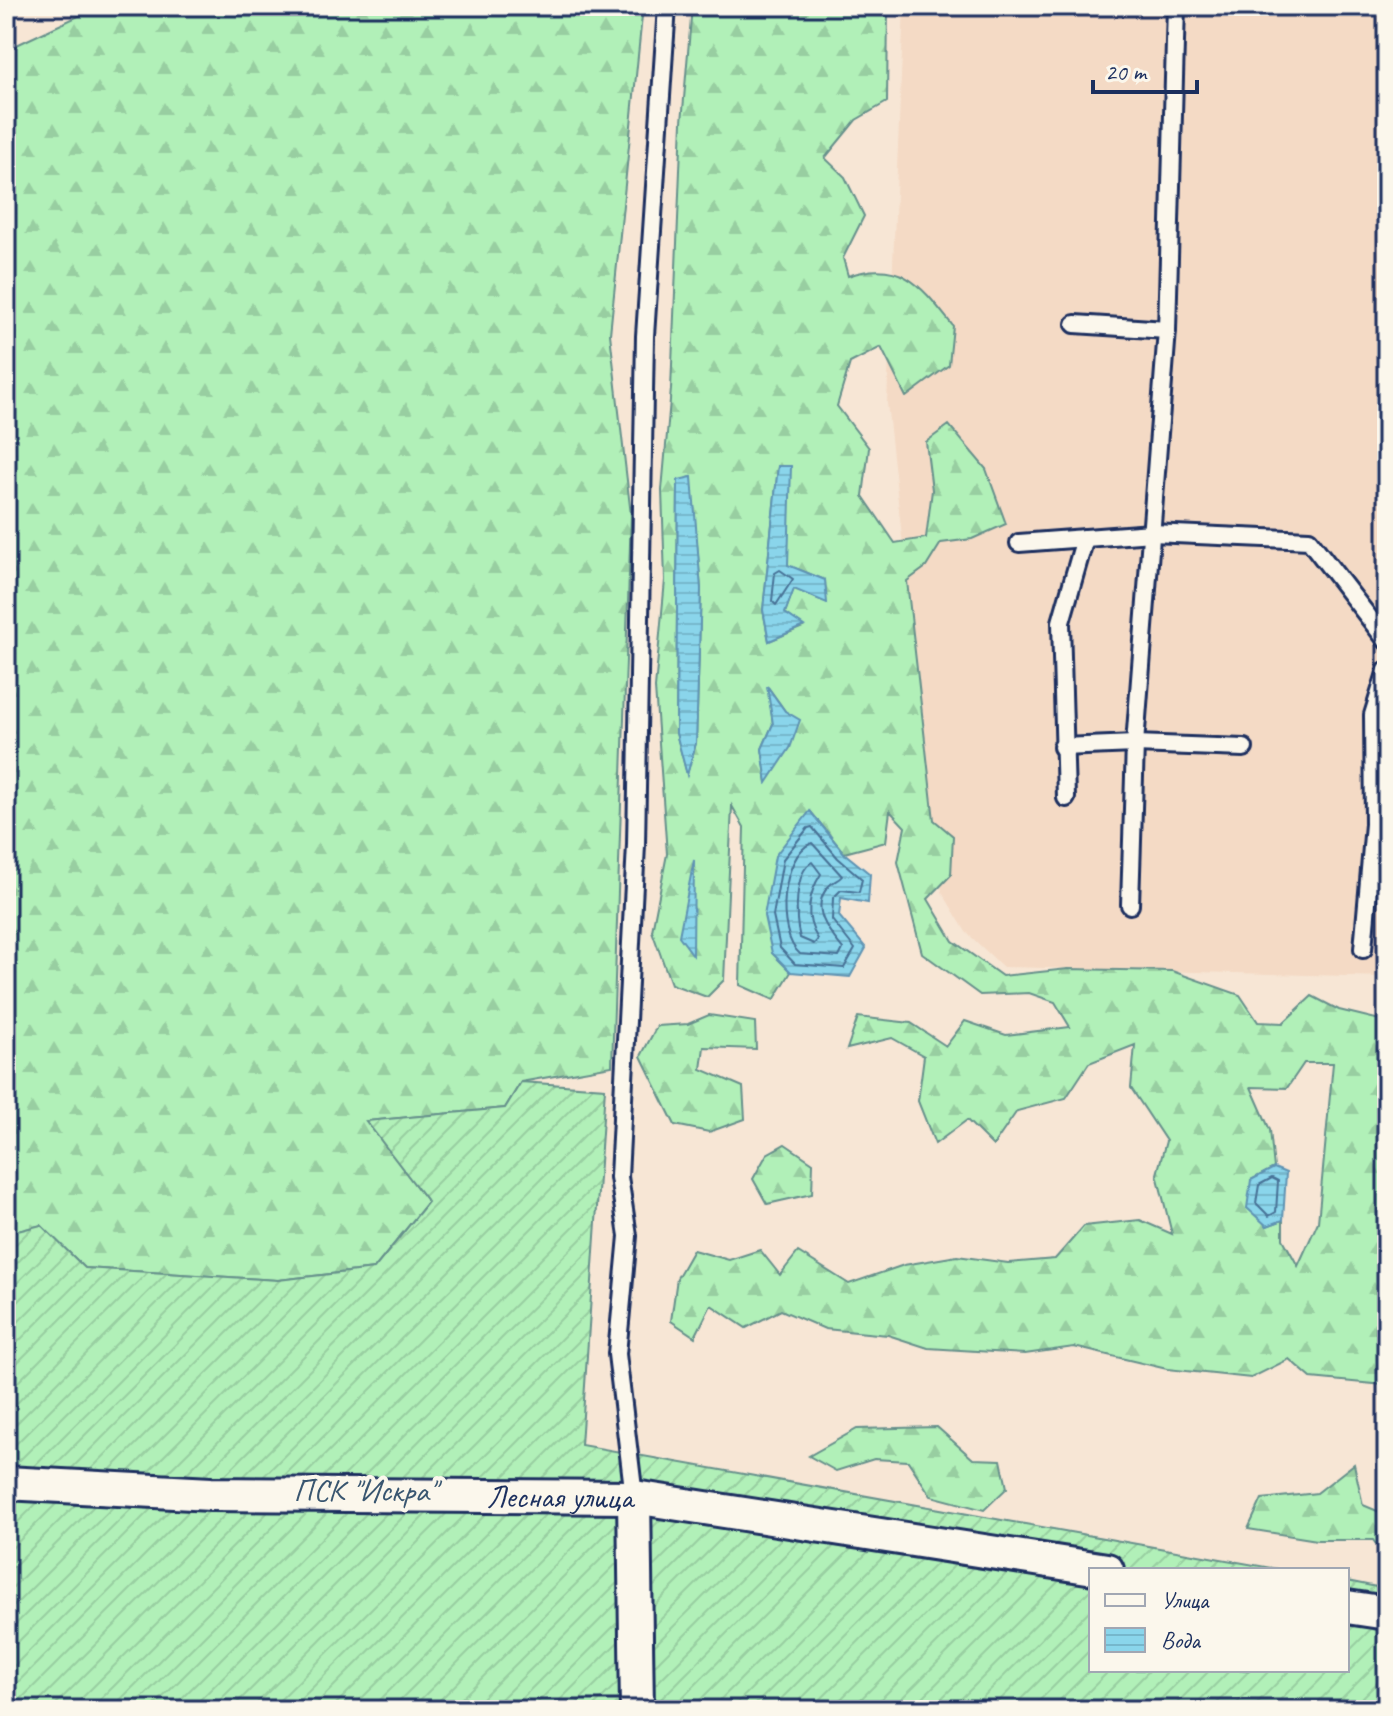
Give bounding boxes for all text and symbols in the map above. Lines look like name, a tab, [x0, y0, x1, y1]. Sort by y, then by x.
scale bar	[1093, 44, 1197, 94]
text: 20 m	[1105, 57, 1148, 87]
park label: ПСК "Искра"	[294, 1470, 443, 1511]
street label: Лесная улица	[486, 1476, 636, 1518]
legend	[1089, 1568, 1349, 1672]
text: Улица	[1161, 1585, 1210, 1615]
text: Вода	[1161, 1625, 1201, 1655]

